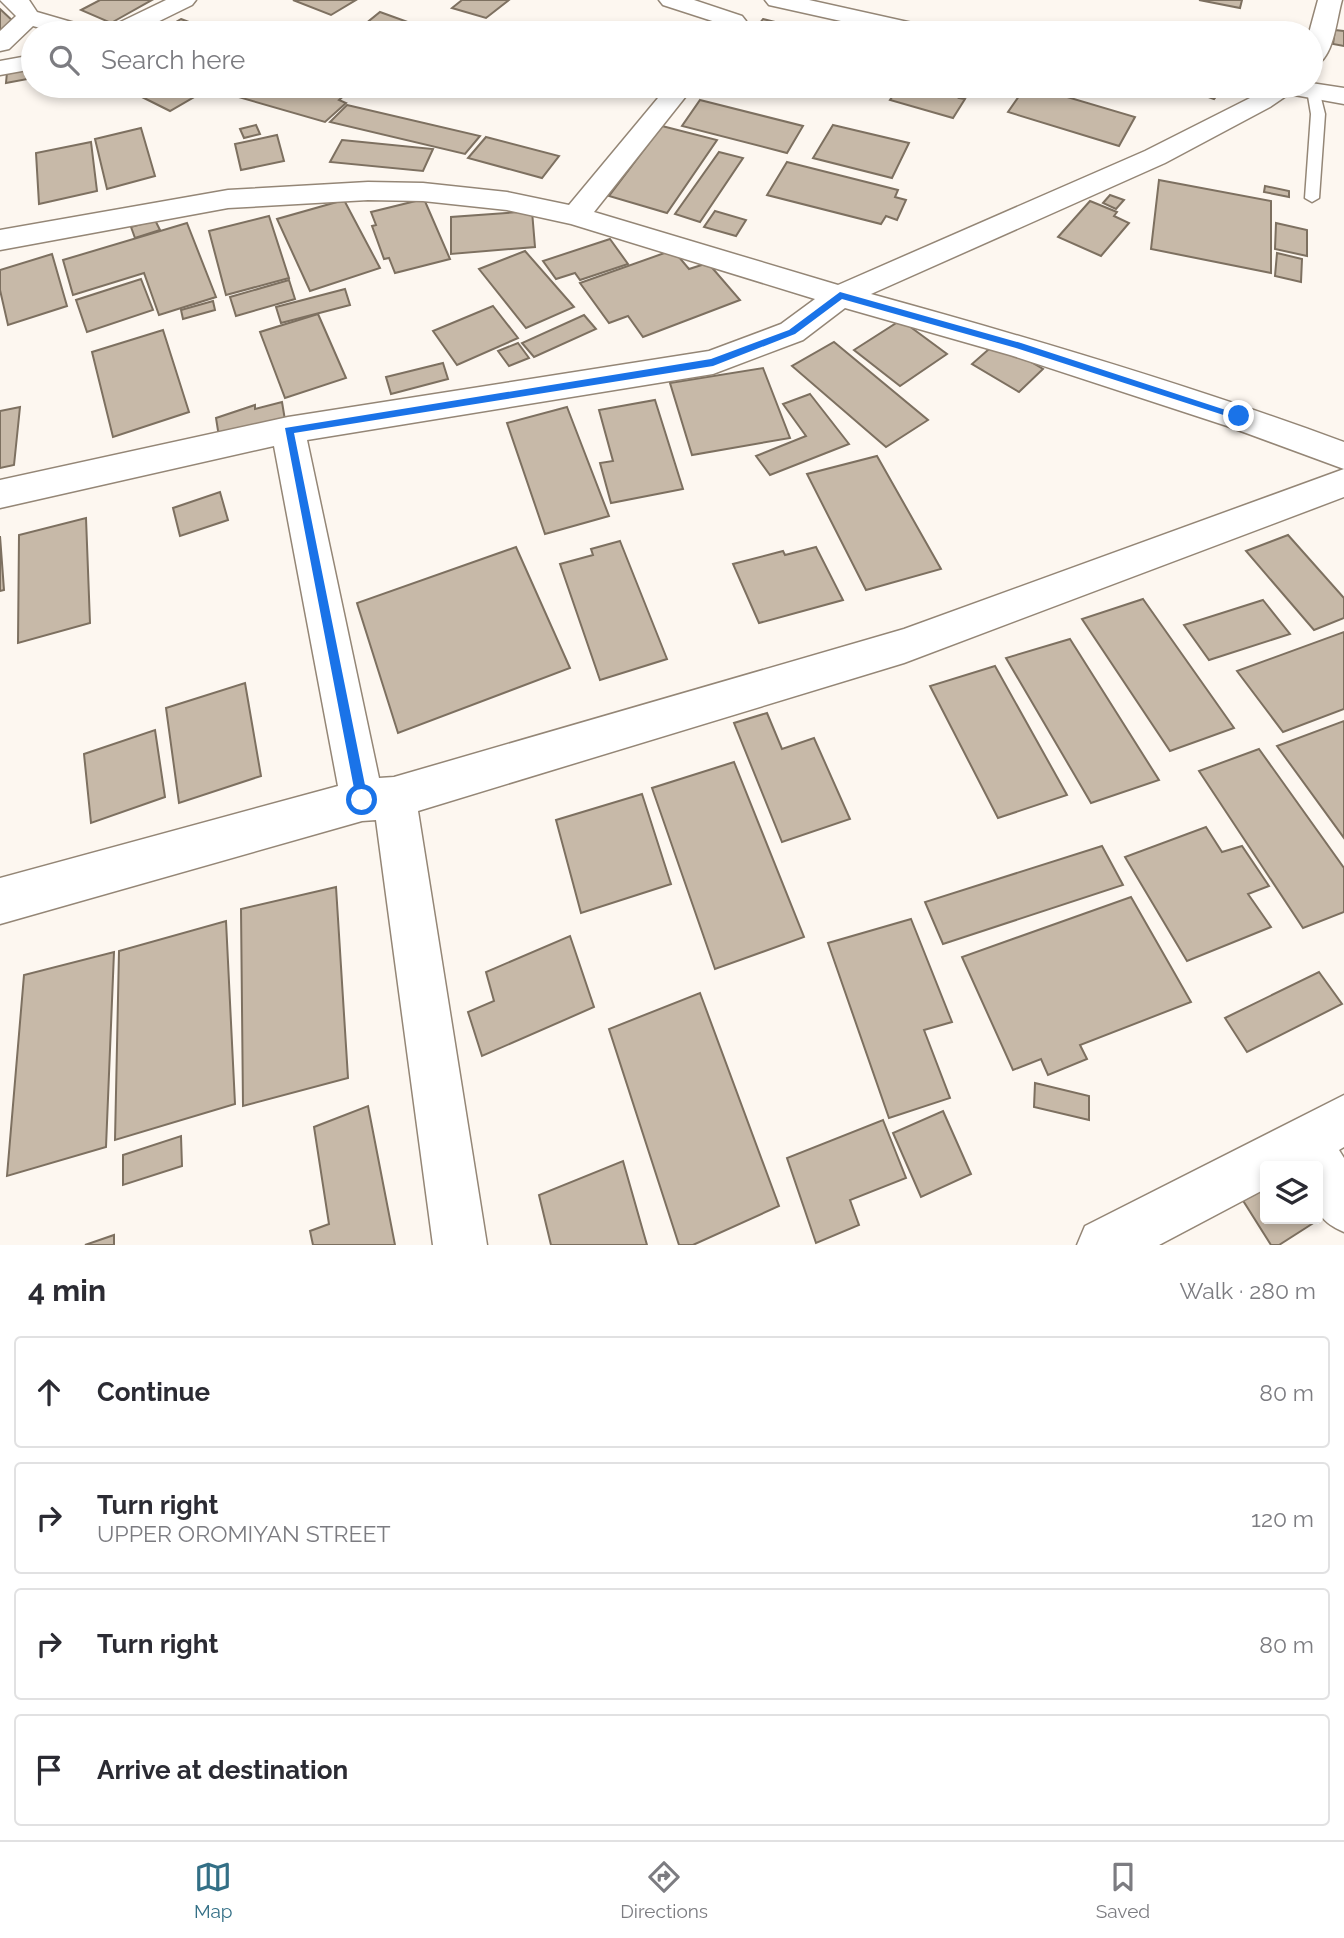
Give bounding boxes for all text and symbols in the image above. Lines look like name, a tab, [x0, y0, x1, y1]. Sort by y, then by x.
search box	[21, 21, 1323, 98]
icon: search	[45, 41, 83, 79]
text: Search here	[101, 45, 245, 75]
route end	[1223, 400, 1254, 431]
route start	[346, 784, 377, 815]
map controls	[1260, 1161, 1323, 1224]
button: layers	[1260, 1161, 1323, 1224]
text: 4 min	[28, 1273, 106, 1308]
text: Walk · 280 m	[1179, 1277, 1316, 1304]
icon: ahead	[30, 1373, 68, 1411]
text: Continue	[97, 1377, 210, 1407]
text: 80 m	[1259, 1379, 1314, 1406]
text: Turn right	[97, 1490, 218, 1520]
icon: right	[30, 1499, 68, 1537]
text: 120 m	[1251, 1505, 1314, 1532]
text: UPPER OROMIYAN STREET	[97, 1520, 391, 1547]
icon: right	[30, 1625, 68, 1663]
text: Turn right	[97, 1629, 218, 1659]
text: 80 m	[1259, 1631, 1314, 1658]
icon: arrive	[30, 1751, 68, 1789]
text: Arrive at destination	[97, 1755, 348, 1785]
tab: Map	[194, 1858, 233, 1922]
tab: Directions	[620, 1858, 708, 1922]
tab: Saved	[1096, 1858, 1150, 1922]

